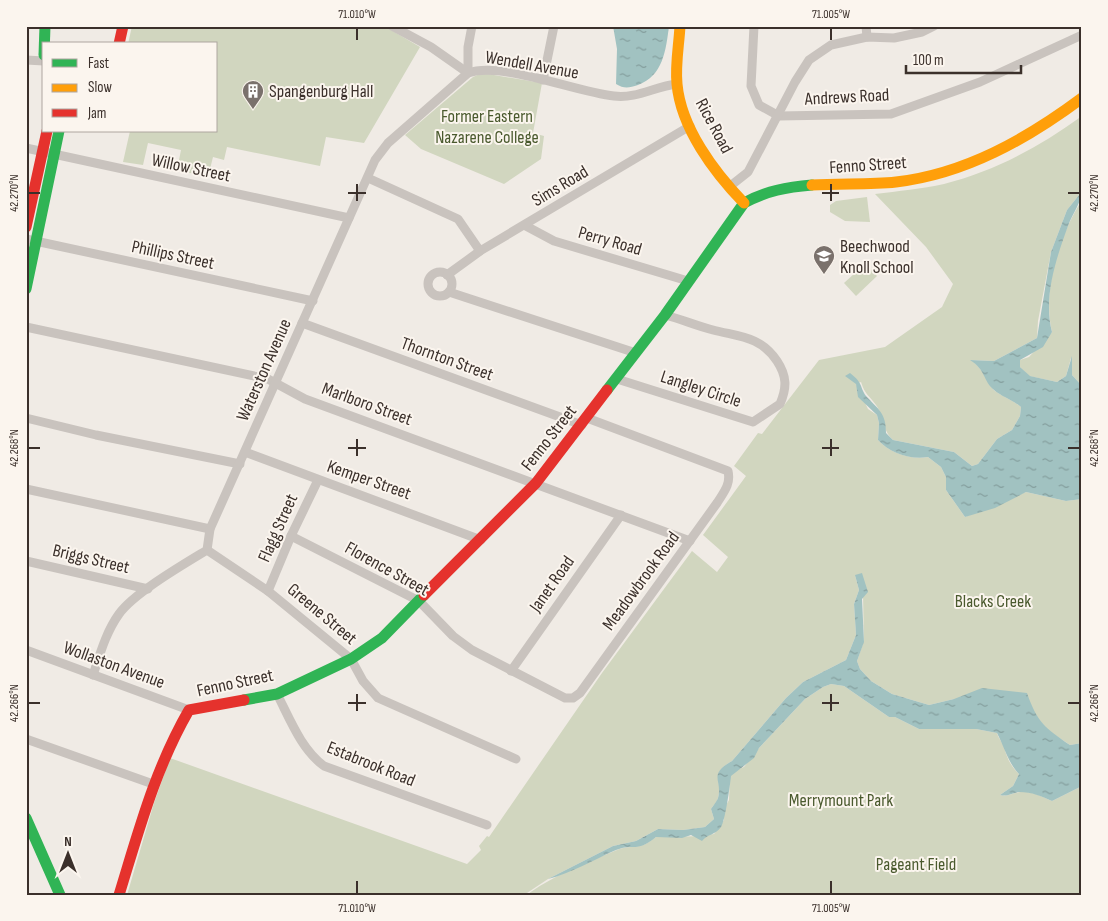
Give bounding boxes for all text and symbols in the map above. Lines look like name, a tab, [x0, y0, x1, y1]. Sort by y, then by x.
text: 71.010°W	[338, 7, 376, 22]
text: 71.005°W	[812, 7, 850, 22]
legend	[42, 42, 218, 132]
scale bar	[906, 42, 1020, 74]
street label: Wendell Avenue	[484, 46, 580, 84]
text: 100 m	[913, 51, 944, 70]
text: Fast	[88, 54, 110, 73]
text: Slow	[88, 78, 112, 97]
building icon: Spangenburg Hall	[241, 79, 265, 110]
place label: Spangenburg Hall	[269, 81, 373, 102]
street label: Andrews Road	[803, 84, 890, 110]
street label: Rice Road	[691, 95, 737, 157]
text: Jam	[87, 104, 106, 123]
park label: Former Eastern Nazarene College	[435, 106, 539, 148]
street label: Willow Street	[150, 149, 233, 187]
street label: Fenno Street	[829, 152, 908, 178]
street label: Sims Road	[528, 161, 592, 211]
text: 42.270°N	[7, 174, 22, 212]
text: 42.270°N	[1087, 174, 1102, 212]
street label: Perry Road	[576, 222, 644, 260]
street label: Phillips Street	[130, 236, 217, 274]
place label: Beechwood Knoll School	[840, 236, 914, 278]
school or university icon: Beechwood Knoll School	[812, 244, 836, 275]
street label: Waterston Avenue	[232, 316, 296, 424]
street label: Thornton Street	[398, 333, 496, 386]
street label: Langley Circle	[658, 366, 744, 412]
street label: Marlboro Street	[319, 378, 415, 430]
street label: Fenno Street	[517, 401, 581, 475]
text: 42.268°N	[7, 429, 22, 467]
text: 42.268°N	[1087, 429, 1102, 467]
street label: Kemper Street	[324, 456, 414, 504]
street label: Flagg Street	[254, 490, 303, 565]
street label: Meadowbrook Road	[598, 528, 684, 634]
street label: Florence Street	[341, 537, 433, 601]
street label: Briggs Street	[51, 540, 132, 578]
street label: Janet Road	[525, 552, 579, 617]
street label: Greene Street	[283, 579, 361, 649]
park label: Blacks Creek	[955, 591, 1031, 612]
street label: Wollaston Avenue	[60, 637, 168, 693]
street label: Fenno Street	[195, 665, 276, 701]
text: 42.266°N	[7, 684, 22, 722]
text: 42.266°N	[1087, 684, 1102, 722]
street label: Estabrook Road	[324, 737, 418, 791]
park label: Merrymount Park	[789, 790, 893, 811]
north arrow	[42, 828, 92, 878]
text: N	[64, 833, 72, 850]
park label: Pageant Field	[876, 854, 956, 875]
text: 71.010°W	[338, 901, 376, 916]
text: 71.005°W	[812, 901, 850, 916]

